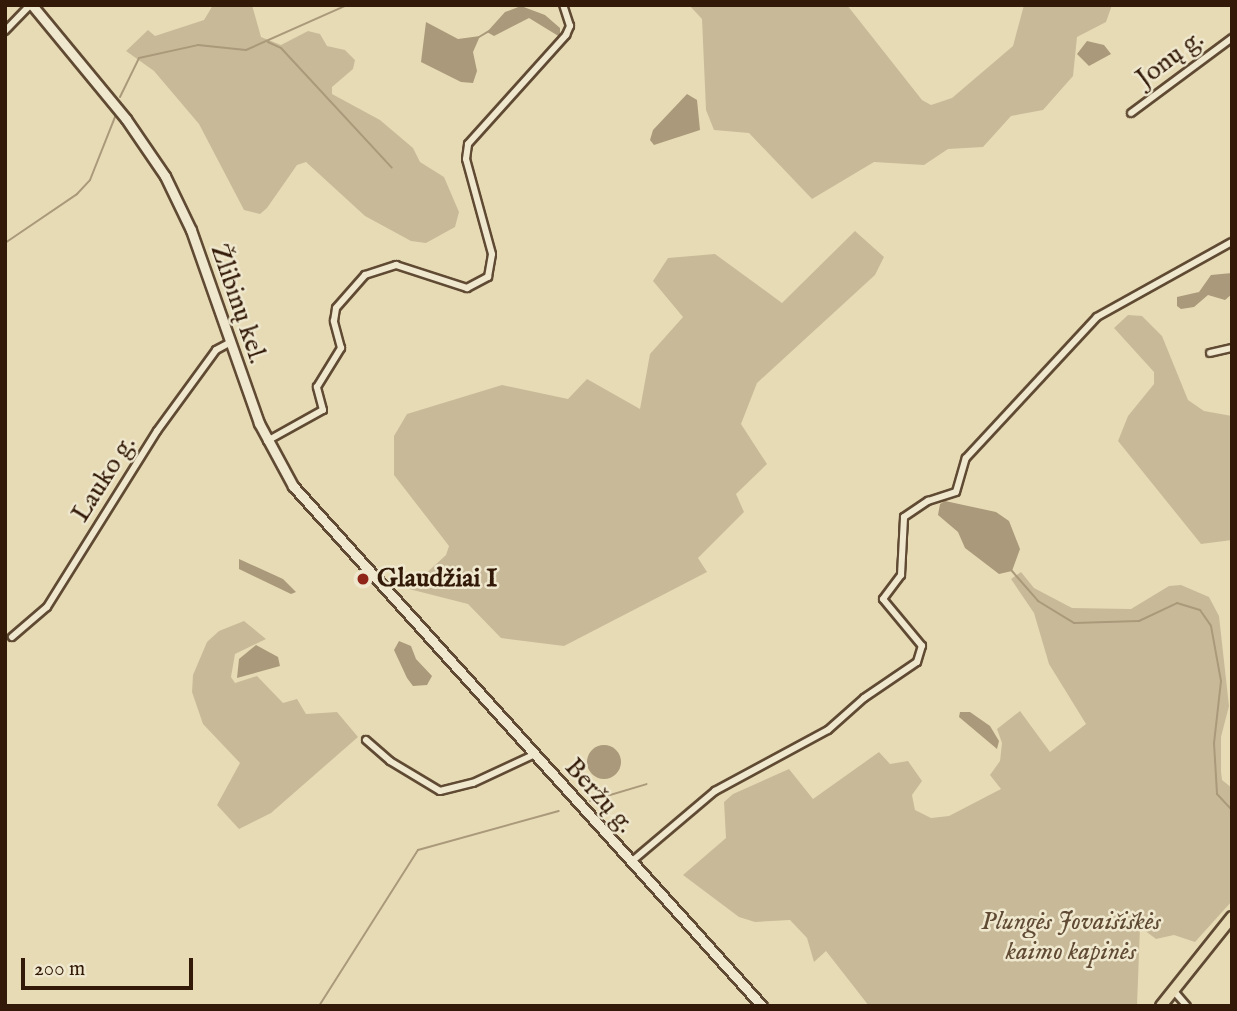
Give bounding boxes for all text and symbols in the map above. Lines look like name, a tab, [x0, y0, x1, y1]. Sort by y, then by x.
street label: Jonų g.	[1130, 24, 1210, 94]
street label: Žlibinų kel.	[203, 240, 273, 368]
street label: Lauko g.	[65, 430, 143, 528]
place label: Glaudžiai I	[377, 563, 497, 595]
marker: Glaudžiai I	[355, 571, 371, 587]
street label: Beržų g.	[558, 752, 640, 840]
park label: Plungės Jovaišiškės kaimo kapinės	[981, 906, 1161, 968]
scale bar	[24, 944, 196, 988]
text: 200 m	[34, 956, 85, 983]

